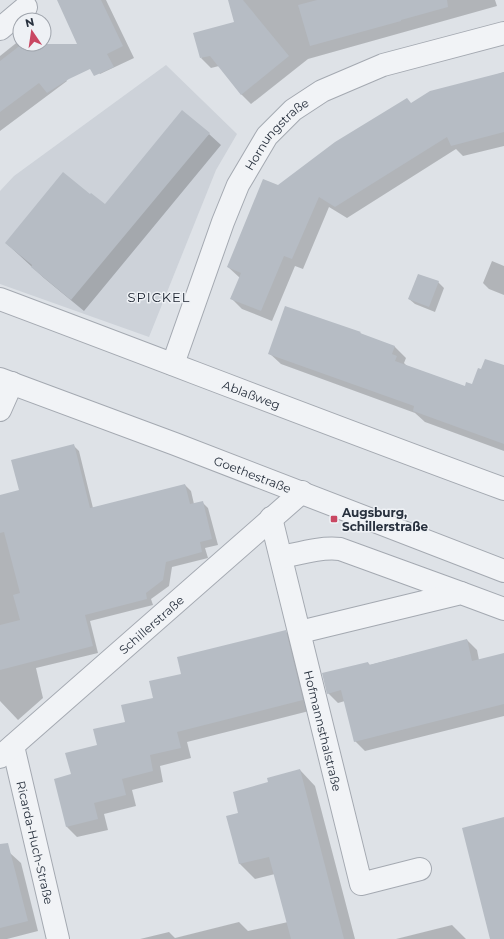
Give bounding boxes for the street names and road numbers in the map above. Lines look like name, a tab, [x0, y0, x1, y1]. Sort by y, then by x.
street label: Hornungstraße	[241, 94, 311, 173]
street label: Ablaßweg	[220, 377, 283, 412]
street label: Goethestraße	[212, 452, 294, 496]
street label: Schillerstraße	[116, 592, 187, 657]
street label: Hofmannsthalstraße	[301, 669, 345, 793]
street label: Ricarda-Huch-Straße	[14, 779, 57, 906]

